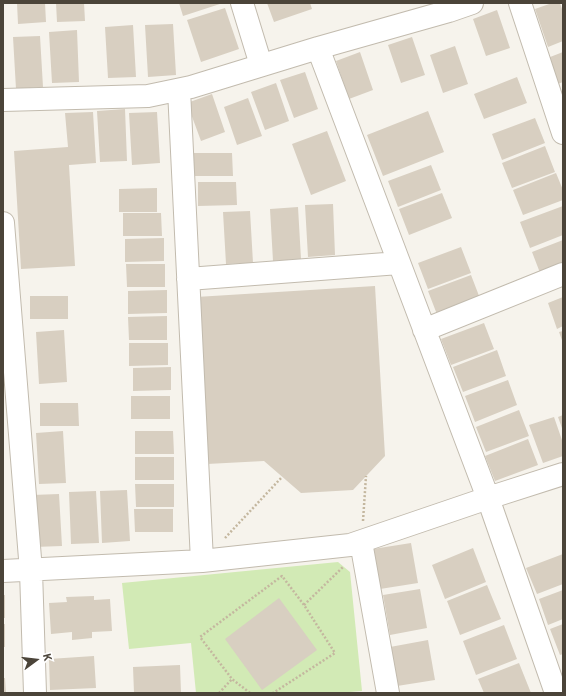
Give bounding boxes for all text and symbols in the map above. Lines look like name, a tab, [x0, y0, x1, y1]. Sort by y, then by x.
north arrow	[16, 640, 56, 680]
text: K	[40, 651, 56, 662]

